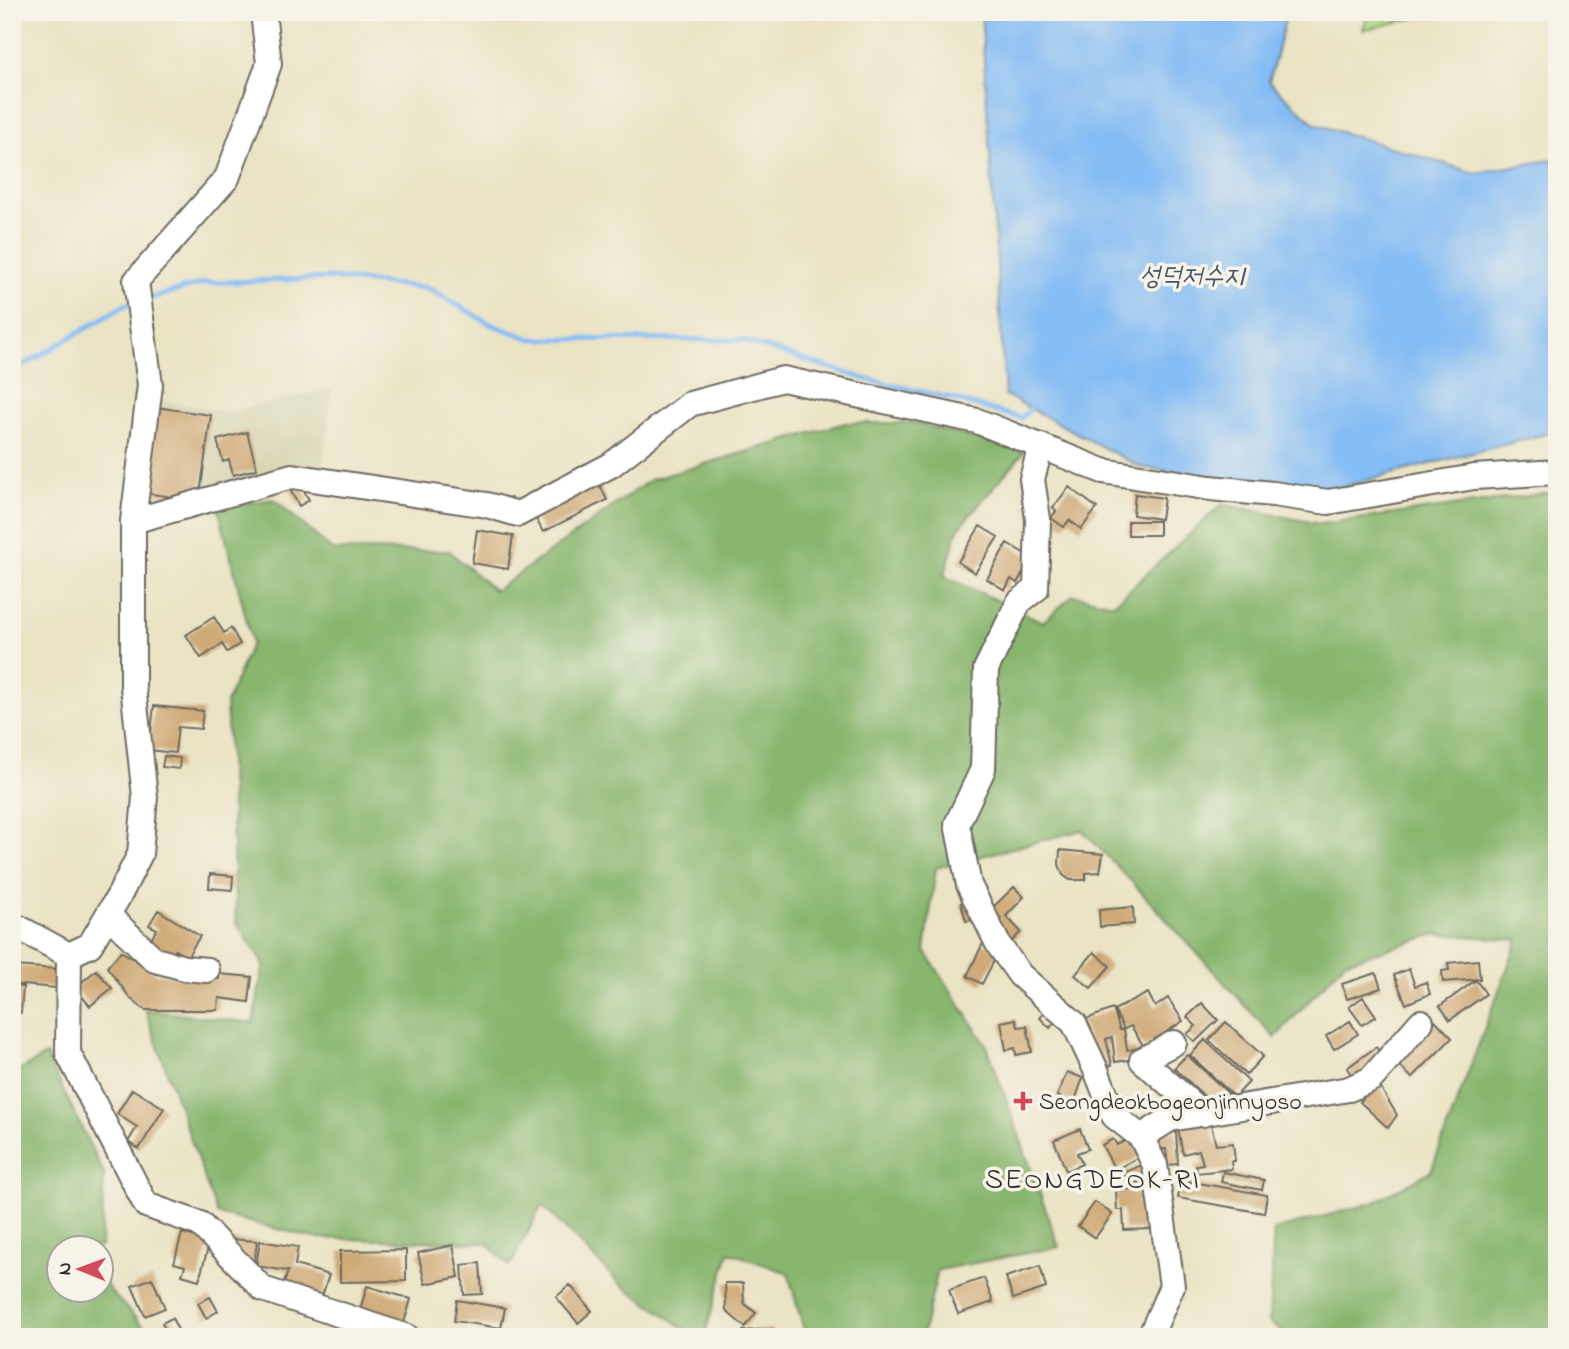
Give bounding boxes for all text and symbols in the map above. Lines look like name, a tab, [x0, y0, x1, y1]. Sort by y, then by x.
water label: 성덕저수지	[1140, 259, 1247, 297]
place label: Seongdeokbogeonjinnyoso	[1039, 1086, 1302, 1122]
marker: Seongdeokbogeonjinnyoso	[1013, 1091, 1033, 1111]
district label: SEONGDEOK-RI	[985, 1161, 1201, 1202]
north arrow	[46, 1234, 116, 1304]
text: N	[52, 1262, 79, 1275]

